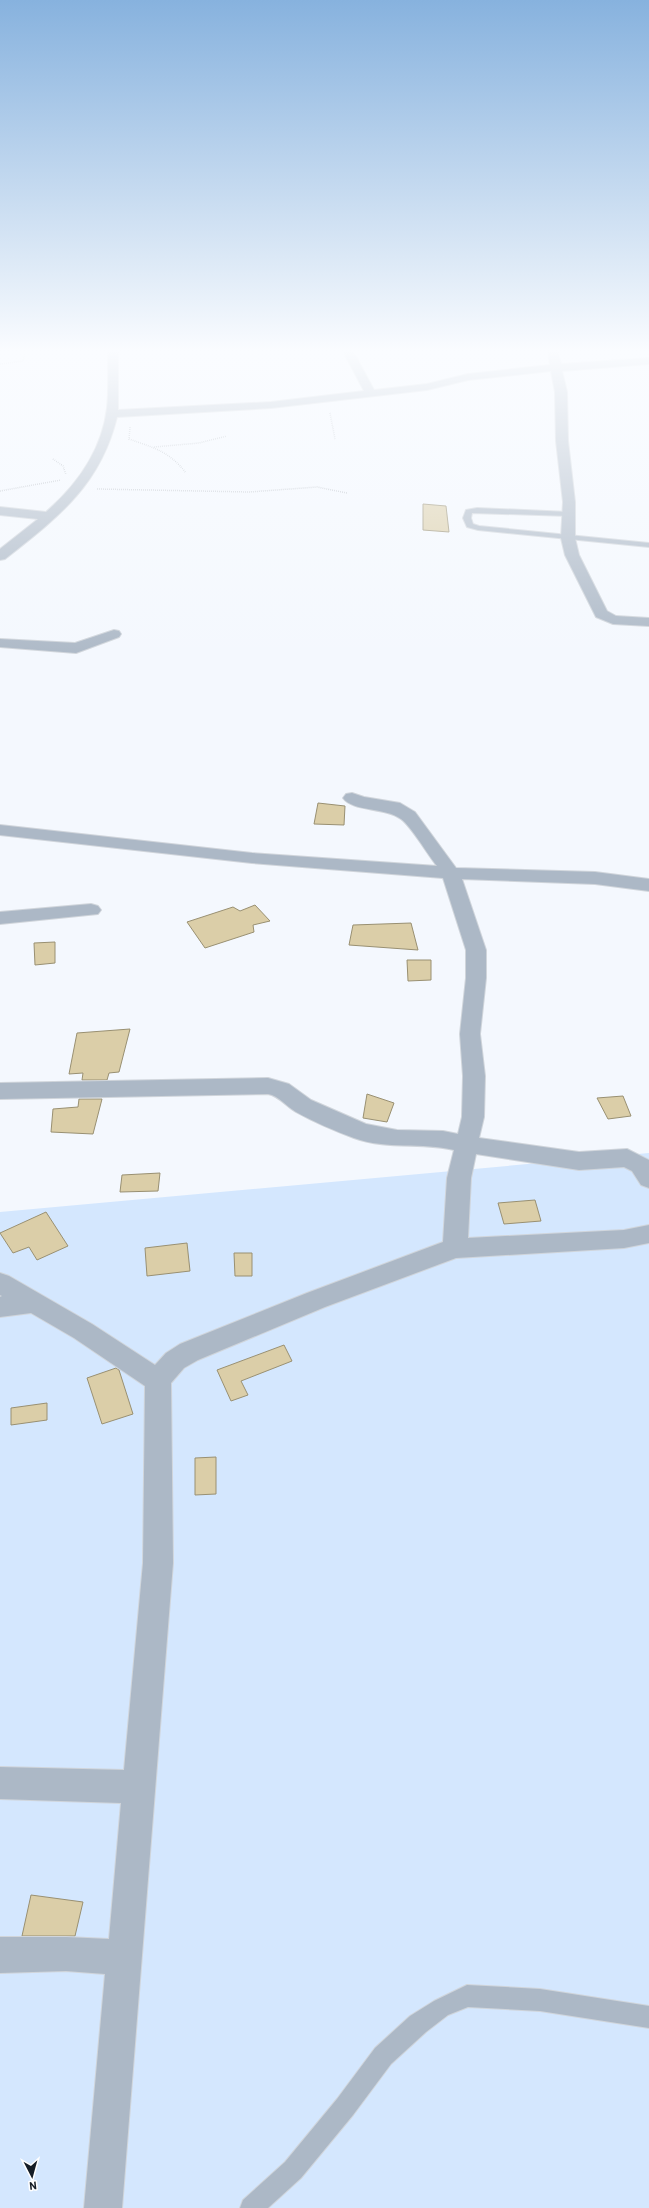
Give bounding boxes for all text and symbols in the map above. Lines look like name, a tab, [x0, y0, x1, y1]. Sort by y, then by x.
north arrow	[12, 2156, 52, 2196]
text: N	[29, 2180, 37, 2193]

